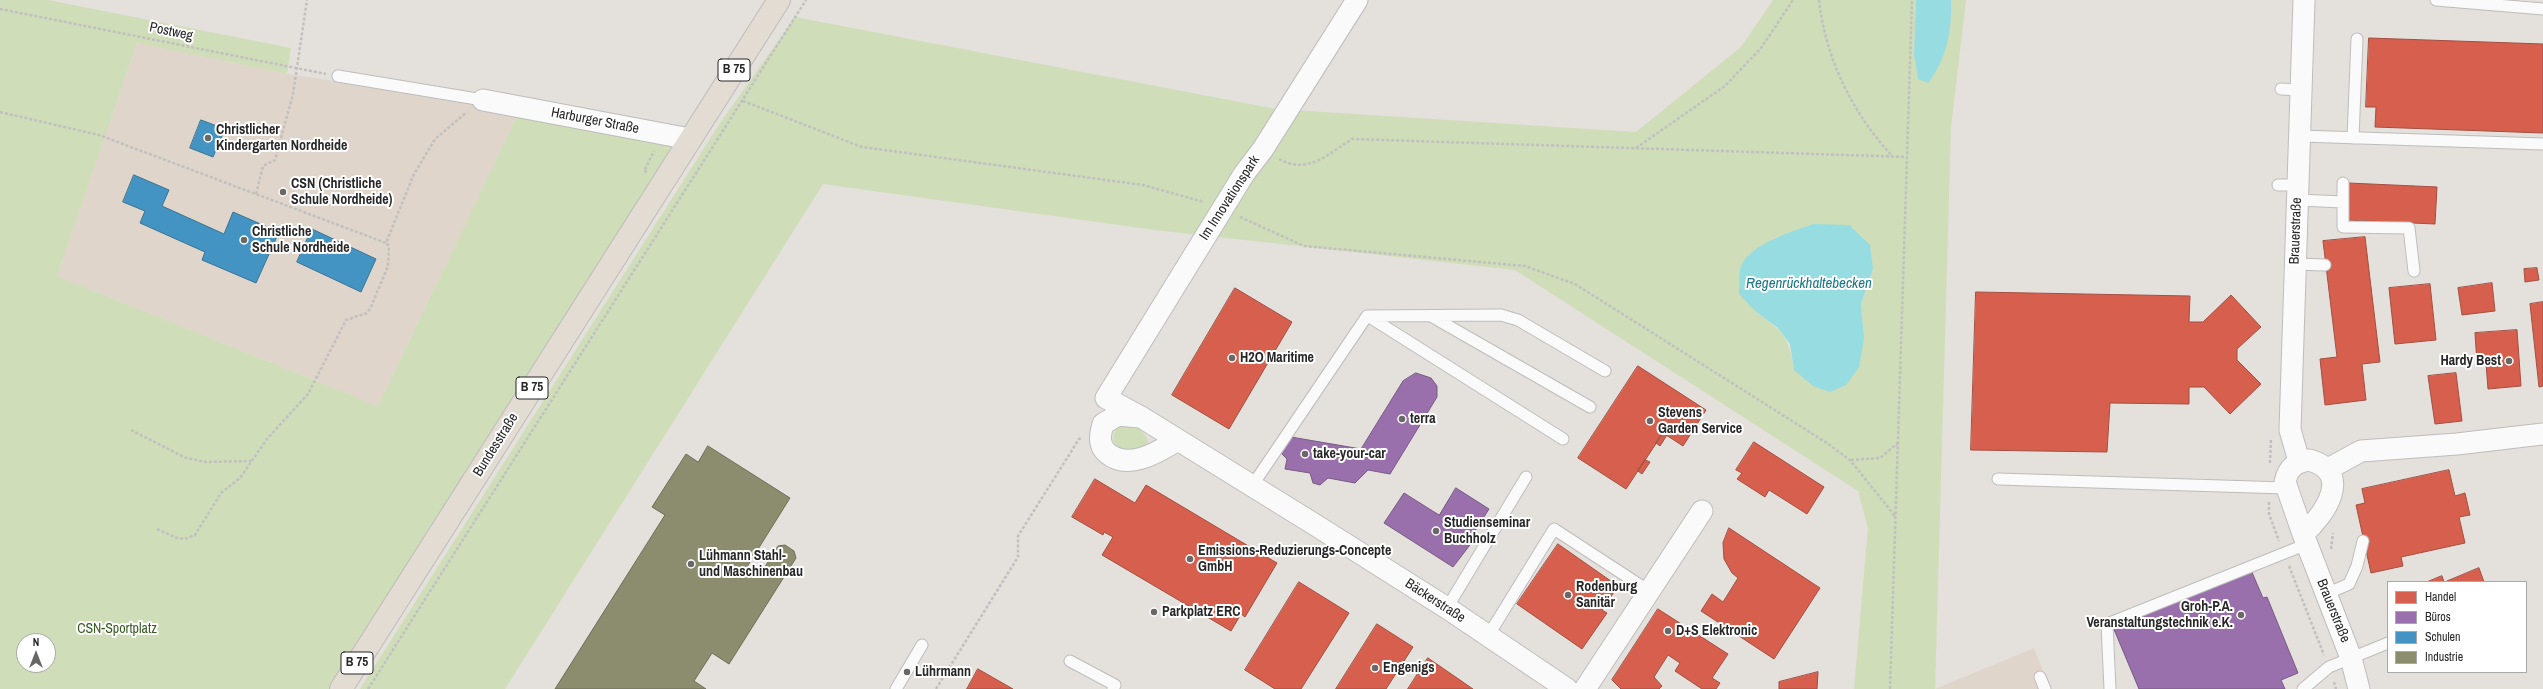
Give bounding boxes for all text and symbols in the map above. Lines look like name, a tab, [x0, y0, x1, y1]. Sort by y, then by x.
street label: Postweg	[148, 19, 194, 45]
road number: B 75	[718, 59, 750, 81]
street label: Harburger Straße	[550, 104, 640, 138]
place label: Christlicher Kindergarten Nordheide	[216, 122, 347, 154]
marker: Christlicher Kindergarten Nordheide	[203, 133, 213, 143]
street label: Im Innovationspark	[1196, 152, 1264, 244]
place label: CSN (Christliche Schule Nordheide)	[291, 176, 392, 208]
marker: CSN (Christliche Schule Nordheide)	[278, 187, 288, 197]
street label: Brauerstraße	[2286, 197, 2306, 265]
place label: Christliche Schule Nordheide	[252, 224, 350, 256]
marker: Christliche Schule Nordheide	[239, 235, 249, 245]
water label: Regenrückhaltebecken	[1746, 275, 1872, 293]
place label: H2O Maritime	[1240, 350, 1314, 366]
marker: H2O Maritime	[1227, 353, 1237, 363]
place label: Hardy Best	[2440, 353, 2501, 369]
marker: Hardy Best	[2504, 356, 2514, 366]
road number: B 75	[516, 377, 548, 399]
place label: Stevens Garden Service	[1658, 405, 1742, 438]
street label: Bundesstraße	[470, 410, 522, 480]
place label: terra	[1410, 411, 1436, 427]
marker: terra	[1397, 414, 1407, 424]
marker: Stevens Garden Service	[1645, 416, 1655, 426]
place label: take-your-car	[1313, 446, 1386, 462]
marker: take-your-car	[1300, 449, 1310, 459]
place label: Studienseminar Buchholz	[1444, 515, 1530, 548]
marker: Studienseminar Buchholz	[1431, 526, 1441, 536]
place label: Emissions-Reduzierungs-Concepte GmbH	[1198, 543, 1391, 576]
place label: Lühmann Stahl- und Maschinenbau	[699, 548, 803, 580]
marker: Emissions-Reduzierungs-Concepte GmbH	[1185, 554, 1195, 564]
marker: Lühmann Stahl- und Maschinenbau	[686, 559, 696, 569]
street label: Bäckerstraße	[1402, 575, 1468, 627]
street label: Brauerstraße	[2313, 577, 2353, 645]
place label: Rodenburg Sanitär	[1576, 579, 1637, 612]
legend	[2387, 581, 2527, 673]
text: Handel	[2425, 589, 2456, 605]
marker: Rodenburg Sanitär	[1563, 590, 1573, 600]
place label: Groh-P.A. Veranstaltungstechnik e.K.	[2086, 599, 2233, 632]
place label: Parkplatz ERC	[1162, 604, 1240, 620]
marker: Parkplatz ERC	[1149, 607, 1159, 617]
text: Büros	[2425, 609, 2451, 625]
marker: Groh-P.A. Veranstaltungstechnik e.K.	[2236, 610, 2246, 620]
park label: CSN-Sportplatz	[77, 621, 157, 637]
place label: D+S Elektronic	[1676, 623, 1757, 639]
marker: D+S Elektronic	[1663, 626, 1673, 636]
text: Schulen	[2425, 629, 2461, 645]
north arrow	[16, 633, 56, 673]
text: N	[33, 635, 39, 649]
text: Industrie	[2425, 649, 2463, 665]
road number: B 75	[341, 652, 373, 674]
place label: Engenigs	[1383, 660, 1435, 676]
marker: Engenigs	[1370, 663, 1380, 673]
place label: Lührmann	[915, 664, 971, 680]
marker: Lührmann	[902, 667, 912, 677]

